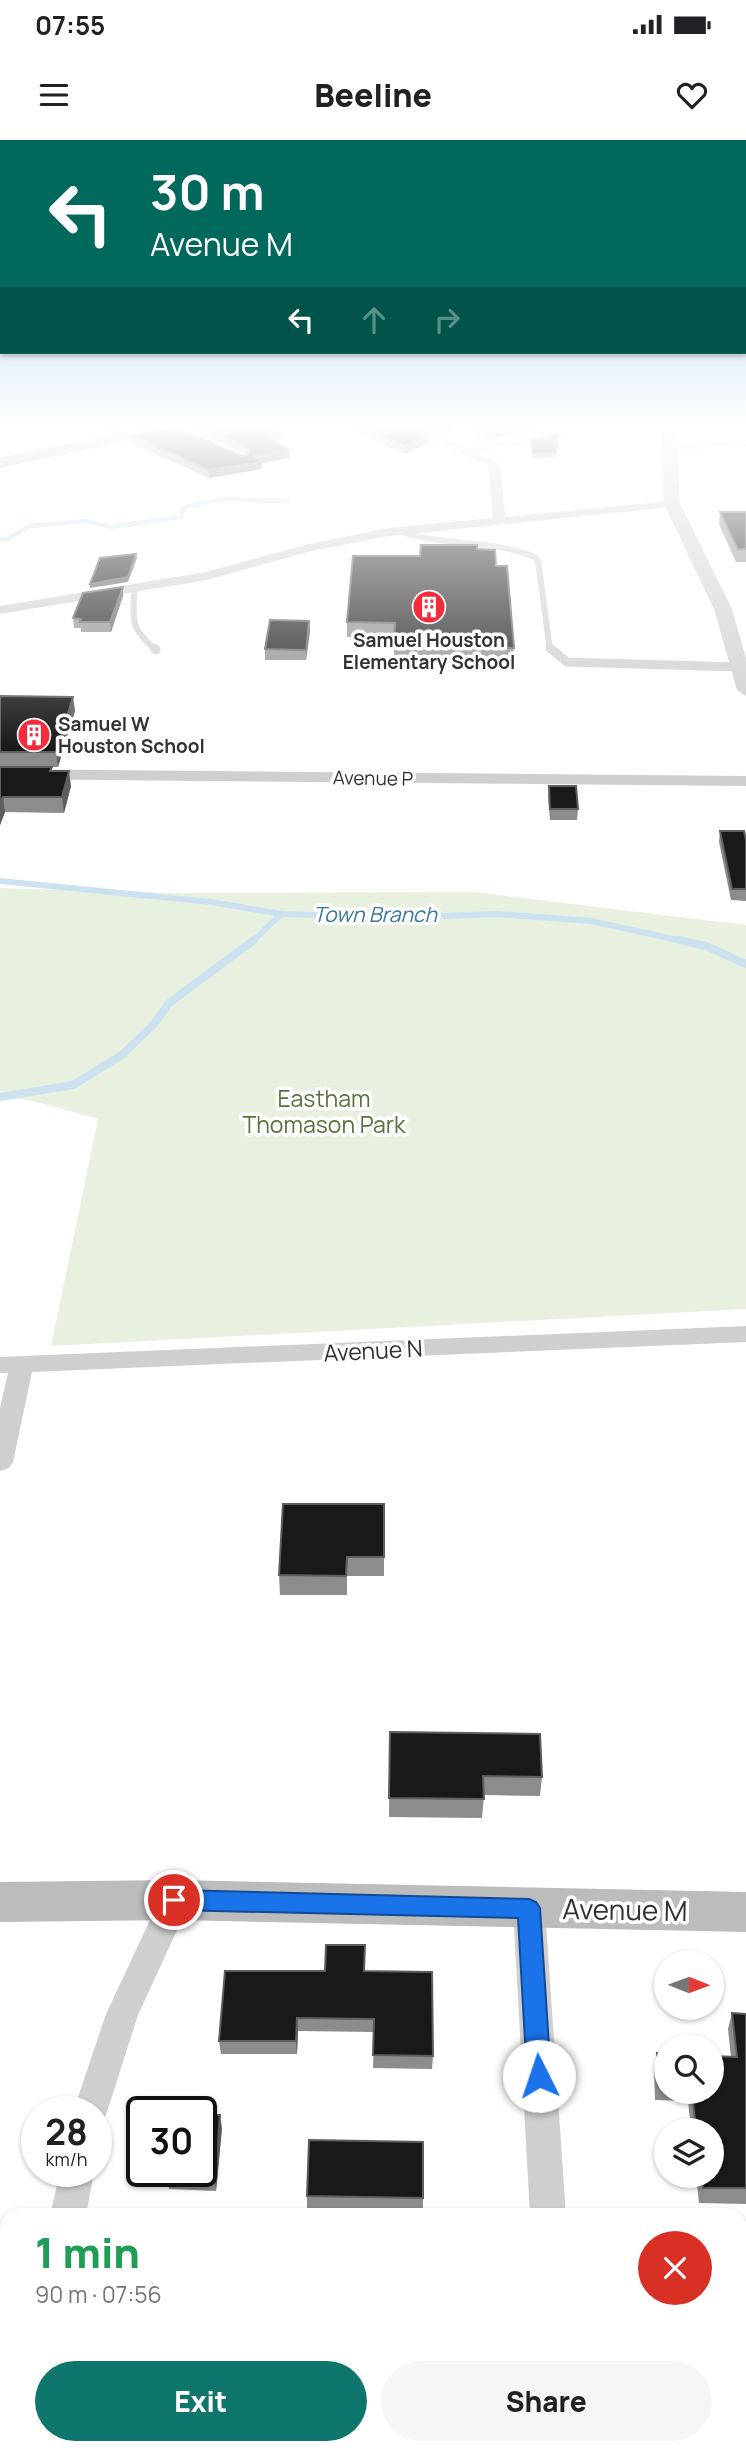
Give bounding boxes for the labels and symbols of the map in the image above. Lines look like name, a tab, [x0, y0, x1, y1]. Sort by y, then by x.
building icon: Samuel Houston Elementary School	[410, 588, 448, 626]
place label: Samuel Houston Elementary School	[343, 627, 515, 675]
place label: Samuel W Houston School	[58, 711, 205, 759]
building icon: Samuel W Houston School	[15, 716, 53, 754]
street label: Avenue P	[333, 764, 413, 792]
water label: Town Branch	[313, 900, 438, 928]
park label: Eastham Thomason Park	[242, 1082, 406, 1140]
street label: Avenue N	[323, 1331, 423, 1369]
pin	[144, 1870, 204, 1930]
street label: Avenue M	[562, 1889, 688, 1929]
north arrow	[654, 1950, 724, 2020]
position arrow	[502, 2039, 576, 2113]
speed limit sign: 30	[126, 2096, 217, 2187]

